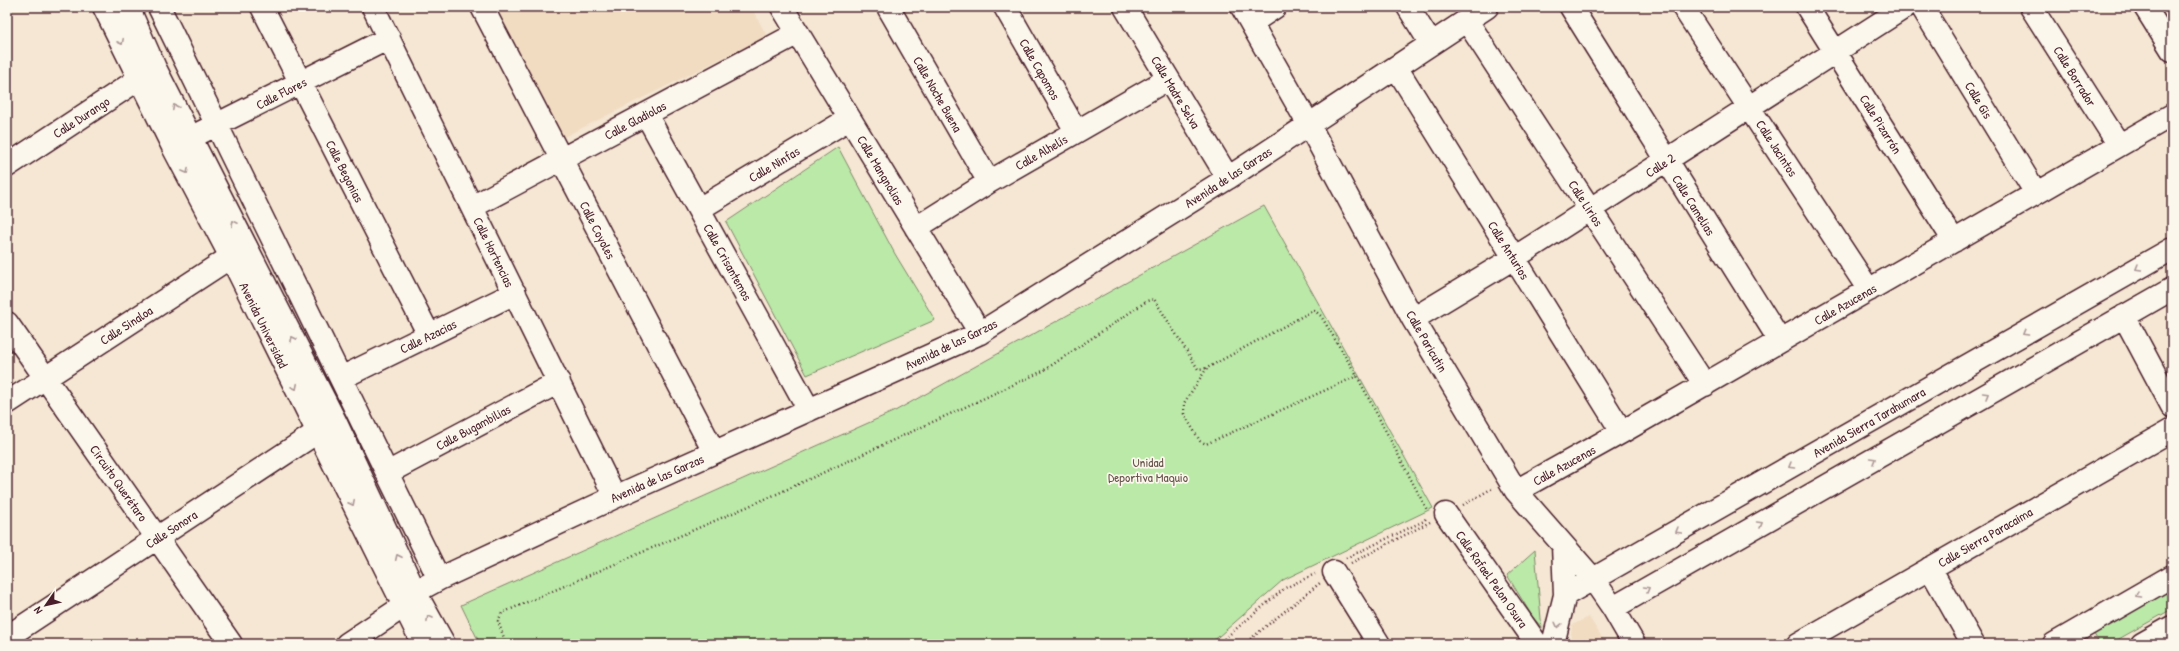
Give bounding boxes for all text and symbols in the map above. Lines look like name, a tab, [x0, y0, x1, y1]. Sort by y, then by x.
street label: Calle Capomos	[1015, 35, 1065, 103]
one-way arrow	[116, 38, 124, 45]
street label: Calle Borrador	[2049, 42, 2101, 110]
street label: Calle Madre Selva	[1147, 52, 1205, 132]
street label: Calle Noche Buena	[909, 53, 967, 135]
street label: Calle Flores	[253, 73, 309, 113]
street label: Calle Gis	[1961, 78, 1997, 122]
street label: Calle Pizarrón	[1856, 91, 1906, 157]
street label: Calle Durango	[49, 92, 113, 142]
street label: Calle Gladiolas	[601, 96, 669, 144]
one-way arrow	[173, 104, 180, 111]
street label: Calle Jacintos	[1752, 116, 1802, 180]
street label: Calle Alhelís	[1011, 130, 1071, 174]
street label: Calle Mangnolias	[853, 132, 909, 208]
street label: Calle Begonias	[322, 137, 368, 205]
street label: Calle Ninfas	[745, 142, 803, 186]
street label: Avenida de las Garzas	[1181, 142, 1275, 212]
street label: Calle 2	[1642, 149, 1678, 181]
one-way arrow	[181, 167, 188, 174]
street label: Calle Camelias	[1668, 171, 1720, 239]
street label: Calle Lirios	[1564, 176, 1608, 230]
street label: Calle Coyoles	[576, 198, 620, 262]
street label: Calle Hortencias	[469, 214, 519, 290]
street label: Calle Anturios	[1484, 217, 1534, 283]
one-way arrow	[231, 220, 238, 227]
street label: Calle Crisantemos	[699, 220, 757, 304]
one-way arrow	[2135, 264, 2142, 271]
street label: Avenida Universidad	[235, 279, 293, 371]
street label: Calle Azucenas	[1810, 279, 1880, 329]
street label: Calle Sinaloa	[96, 301, 156, 349]
street label: Calle Paricutin	[1402, 307, 1452, 375]
street label: Avenida de las Garzas	[902, 314, 1000, 374]
street label: Calle Azacias	[397, 315, 459, 357]
one-way arrow	[2022, 328, 2029, 335]
one-way arrow	[290, 336, 298, 343]
one-way arrow	[290, 382, 298, 390]
street label: Avenida Sierra Tarahumara	[1810, 383, 1928, 461]
one-way arrow	[1982, 393, 1989, 400]
street label: Calle Bugambilias	[432, 400, 514, 454]
street label: Calle Azucenas	[1529, 440, 1599, 490]
street label: Circuito Querétaro	[86, 441, 152, 525]
street label: Avenida de las Garzas	[607, 449, 707, 507]
park label: Unidad Deportiva Maquio	[1108, 453, 1188, 486]
one-way arrow	[1869, 457, 1876, 464]
one-way arrow	[1787, 462, 1795, 469]
one-way arrow	[347, 499, 355, 507]
street label: Calle Sierra Paracaima	[1934, 503, 2036, 571]
street label: Calle Sonora	[142, 506, 200, 552]
one-way arrow	[1756, 522, 1763, 529]
one-way arrow	[1675, 526, 1682, 533]
street label: Calle Rafael Pelon Osura	[1452, 527, 1532, 631]
one-way arrow	[395, 553, 403, 561]
north arrow	[26, 585, 66, 625]
one-way arrow	[1643, 586, 1650, 593]
one-way arrow	[2135, 591, 2142, 598]
text: N	[30, 604, 45, 617]
one-way arrow	[427, 615, 434, 622]
one-way arrow	[1554, 622, 1562, 628]

